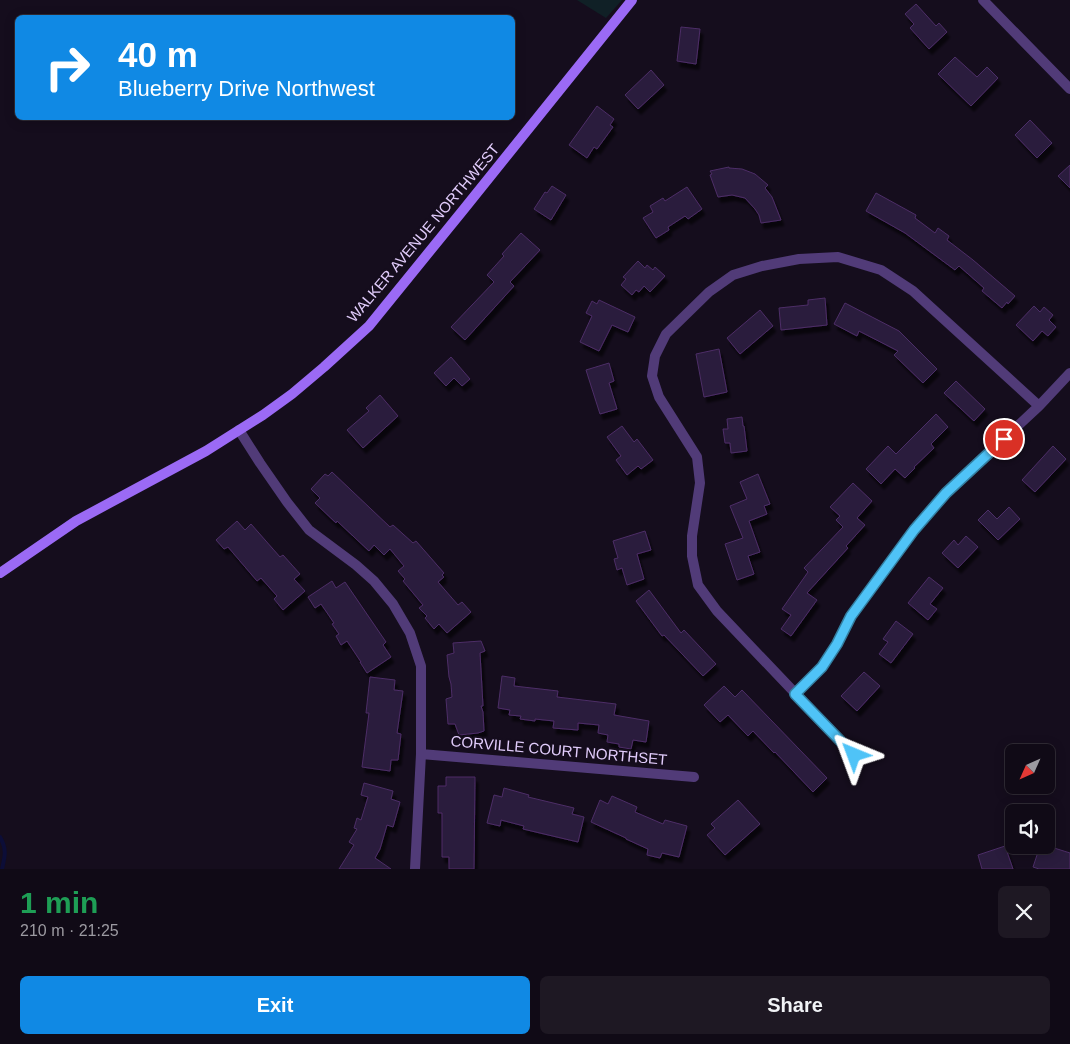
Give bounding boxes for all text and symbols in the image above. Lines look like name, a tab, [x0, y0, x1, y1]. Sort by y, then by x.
icon: right	[35, 35, 100, 100]
text: 40 m	[118, 35, 198, 74]
text: Blueberry Drive Northwest	[118, 76, 375, 101]
street label: WALKER AVENUE NORTHWEST	[343, 140, 503, 326]
pin	[983, 418, 1025, 460]
icon: arrive	[990, 425, 1018, 453]
position arrow	[827, 728, 879, 780]
street label: CORVILLE COURT NORTHSET	[450, 732, 668, 768]
north arrow	[1005, 744, 1055, 794]
map controls	[1005, 744, 1055, 854]
button: sound	[1005, 804, 1055, 854]
text: 1 min	[20, 886, 98, 919]
button: close	[998, 886, 1050, 938]
text: 210 m · 21:25	[20, 922, 119, 939]
button: Exit	[20, 976, 530, 1034]
button: Share	[540, 976, 1050, 1034]

